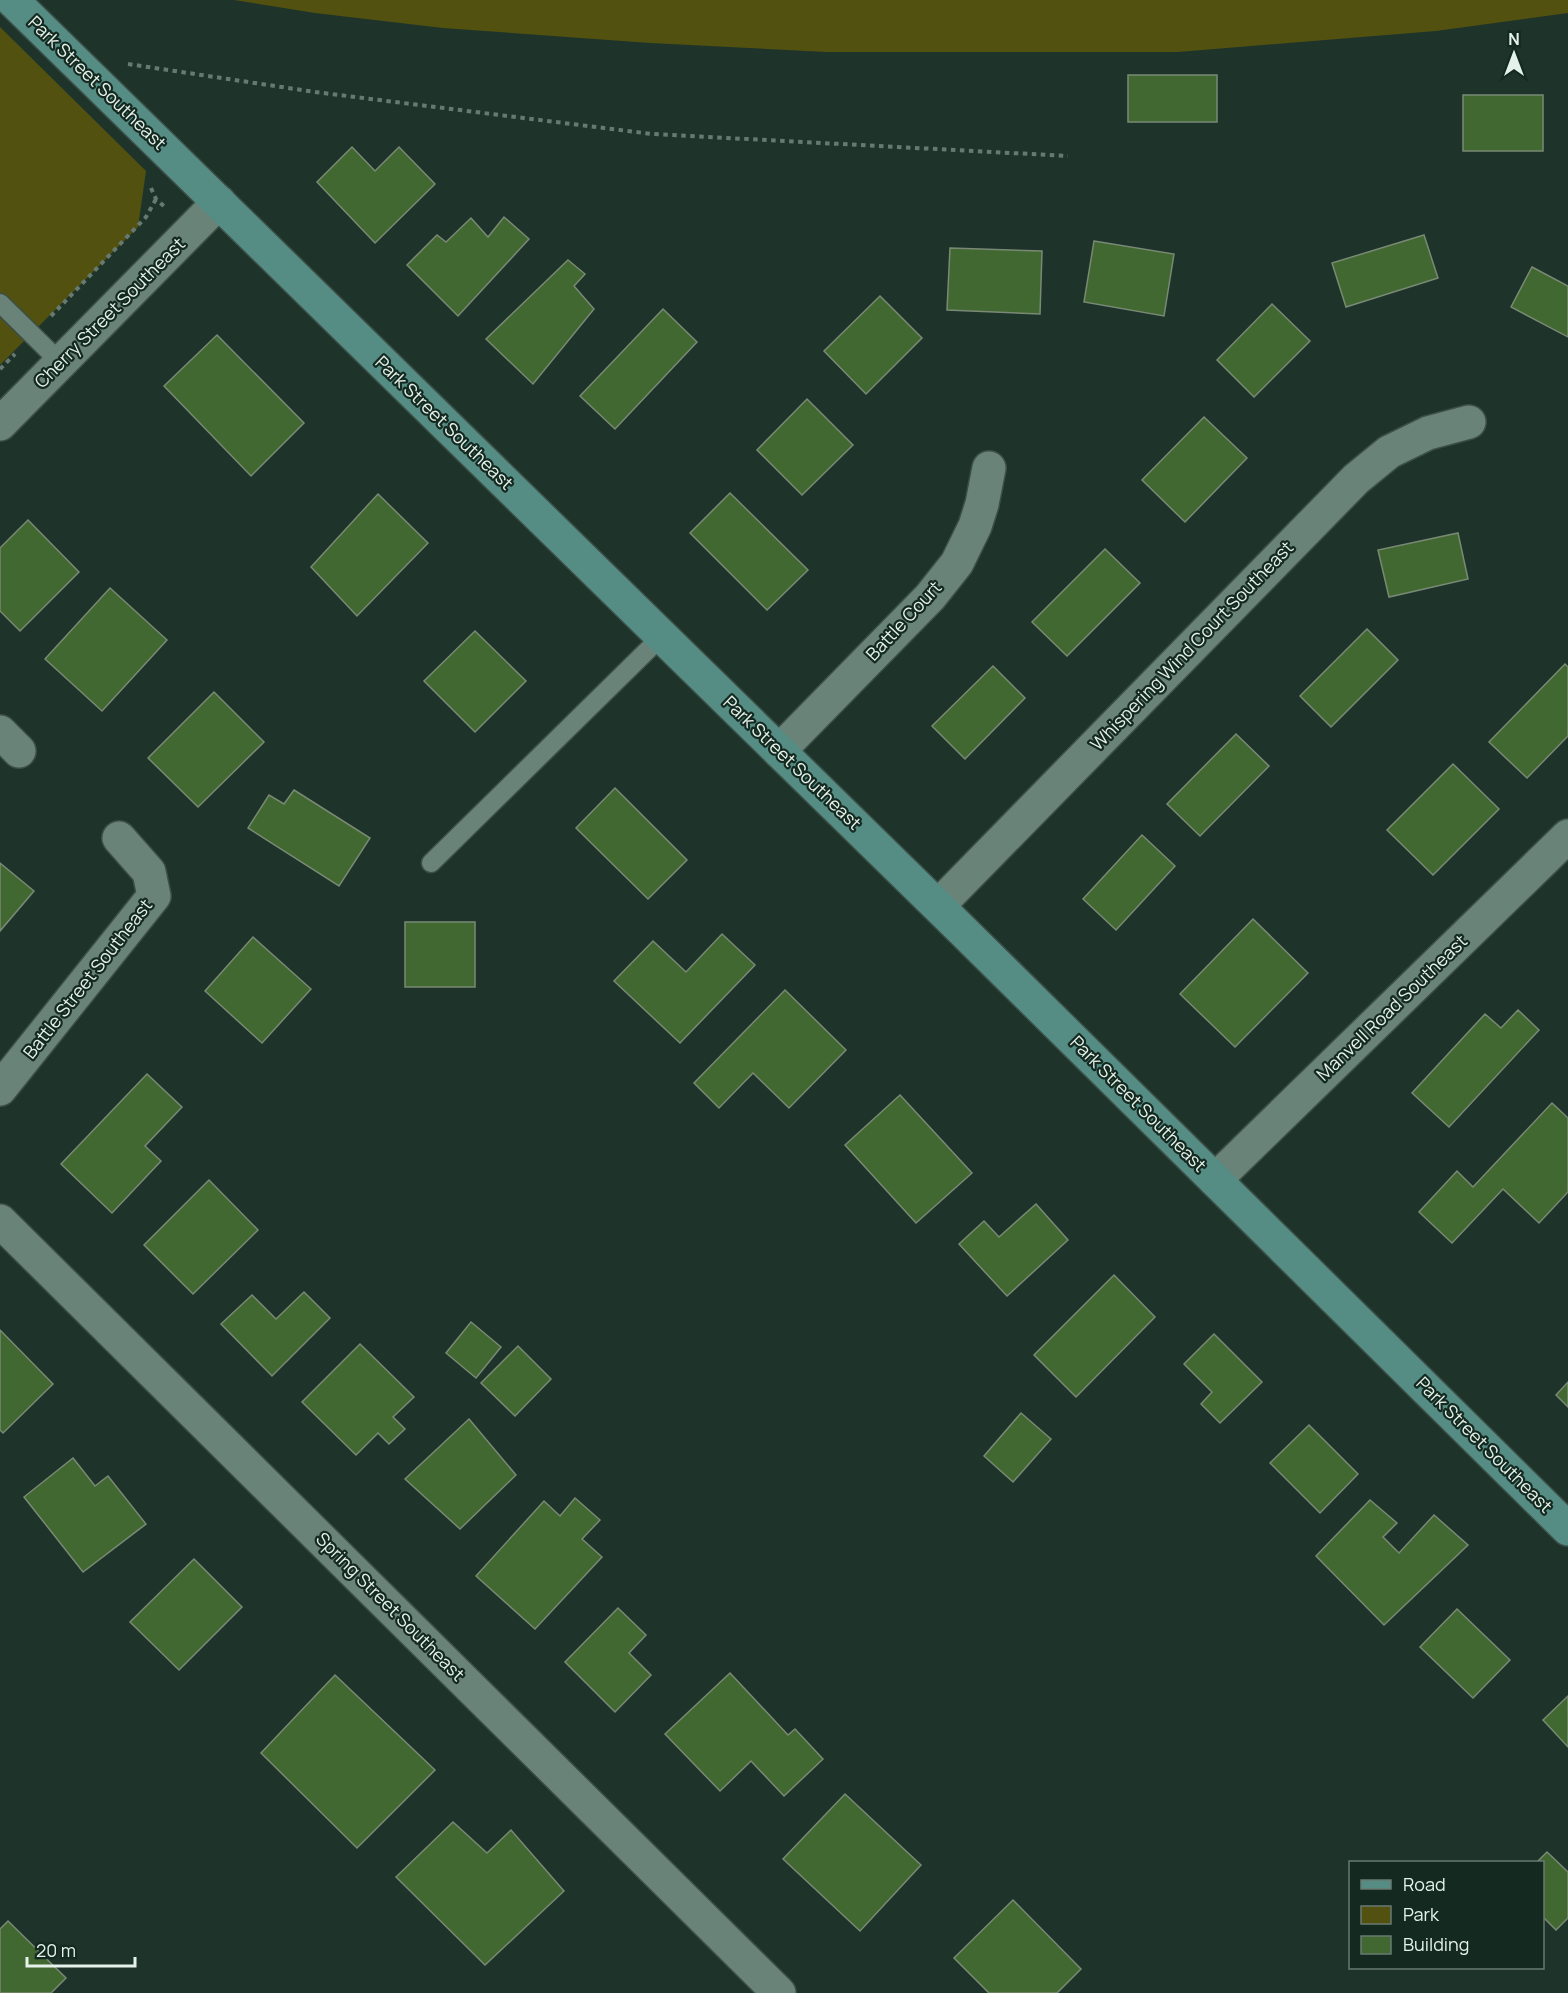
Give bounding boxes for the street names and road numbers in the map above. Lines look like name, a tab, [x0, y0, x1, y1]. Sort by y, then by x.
street label: Park Street Southeast	[23, 10, 172, 155]
street label: Cherry Street Southeast	[29, 232, 190, 393]
street label: Park Street Southeast	[370, 350, 519, 495]
street label: Whispering Wind Court Southeast	[1085, 535, 1298, 755]
street label: Battle Court	[860, 575, 946, 665]
street label: Park Street Southeast	[718, 690, 867, 835]
street label: Battle Street Southeast	[17, 894, 157, 1063]
street label: Manvell Road Southeast	[1311, 929, 1472, 1086]
street label: Park Street Southeast	[1065, 1030, 1212, 1177]
street label: Park Street Southeast	[1411, 1371, 1558, 1518]
street label: Spring Street Southeast	[311, 1527, 470, 1686]

